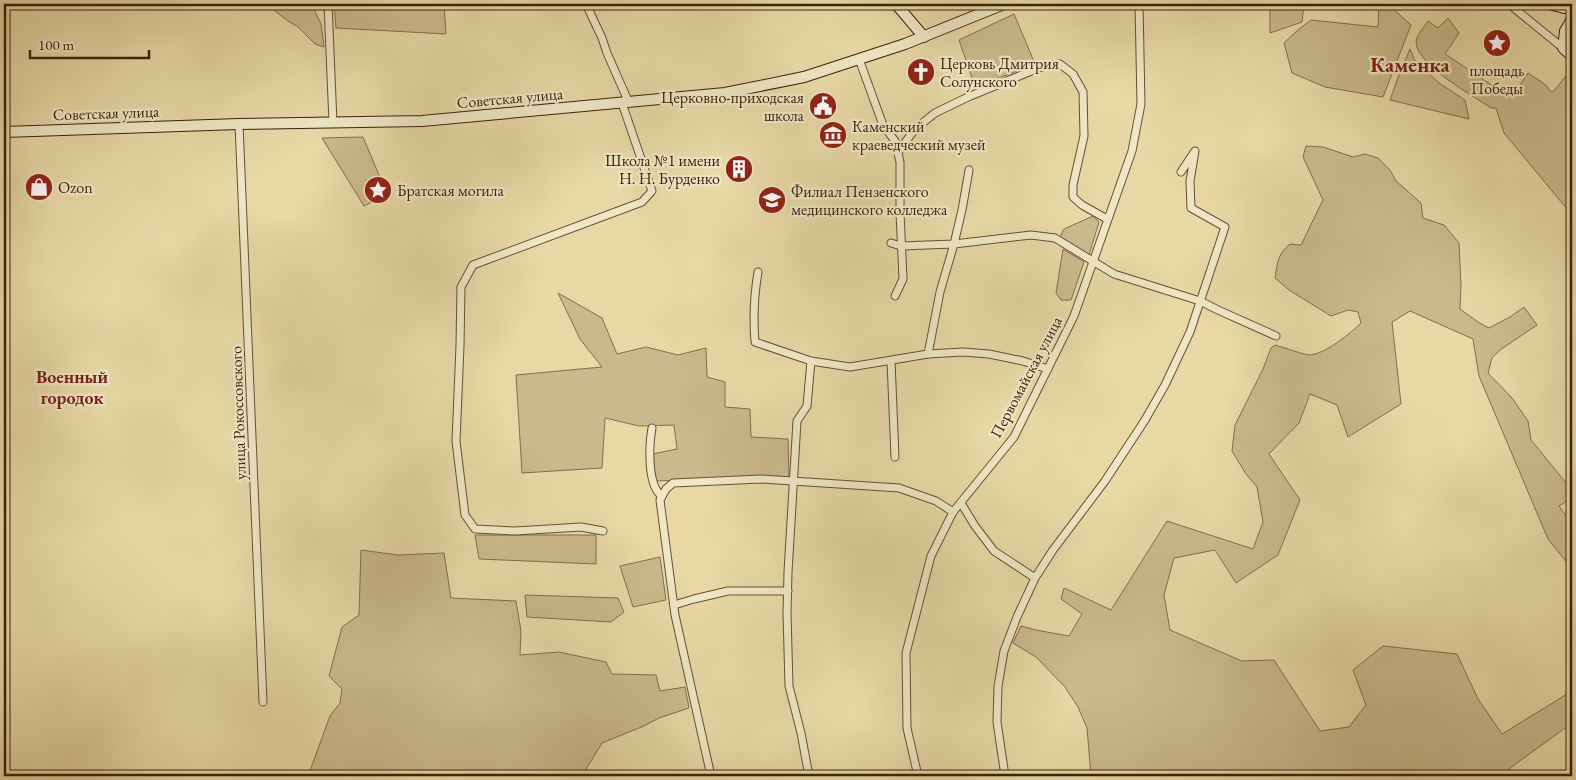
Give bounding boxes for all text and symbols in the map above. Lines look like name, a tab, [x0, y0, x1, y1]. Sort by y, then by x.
scale bar	[30, 28, 149, 60]
place icon: площадь Победы	[1482, 28, 1512, 58]
text: 100 m	[38, 35, 75, 54]
district label: Каменка	[1370, 51, 1451, 78]
place label: Церковь Дмитрия Солунского	[940, 53, 1059, 92]
church icon: Церковь Дмитрия Солунского	[906, 57, 936, 87]
place label: площадь Победы	[1470, 60, 1524, 99]
street label: Советская улица	[456, 83, 565, 113]
place label: Церковно-приходская школа	[661, 87, 805, 126]
public building icon: Церковно-приходская школа	[808, 91, 838, 121]
street label: Советская улица	[52, 101, 160, 125]
place label: Каменский краеведческий музей	[852, 116, 986, 155]
museum icon: Каменский краеведческий музей	[818, 120, 848, 150]
place label: Школа №1 имени Н. Н. Бурденко	[605, 150, 721, 189]
building icon: Школа №1 имени Н. Н. Бурденко	[724, 154, 754, 184]
shop icon: Ozon	[24, 172, 54, 202]
place icon: Братская могила	[363, 175, 393, 205]
place label: Ozon	[58, 177, 93, 198]
place label: Братская могила	[397, 180, 504, 201]
place label: Филиал Пензенского медицинского колледжа	[791, 181, 948, 220]
school or university icon: Филиал Пензенского медицинского колледжа	[757, 185, 787, 215]
street label: Первомайская улица	[985, 312, 1067, 442]
street label: улица Рокоссовского	[225, 346, 251, 480]
district label: Военный городок	[36, 365, 108, 409]

